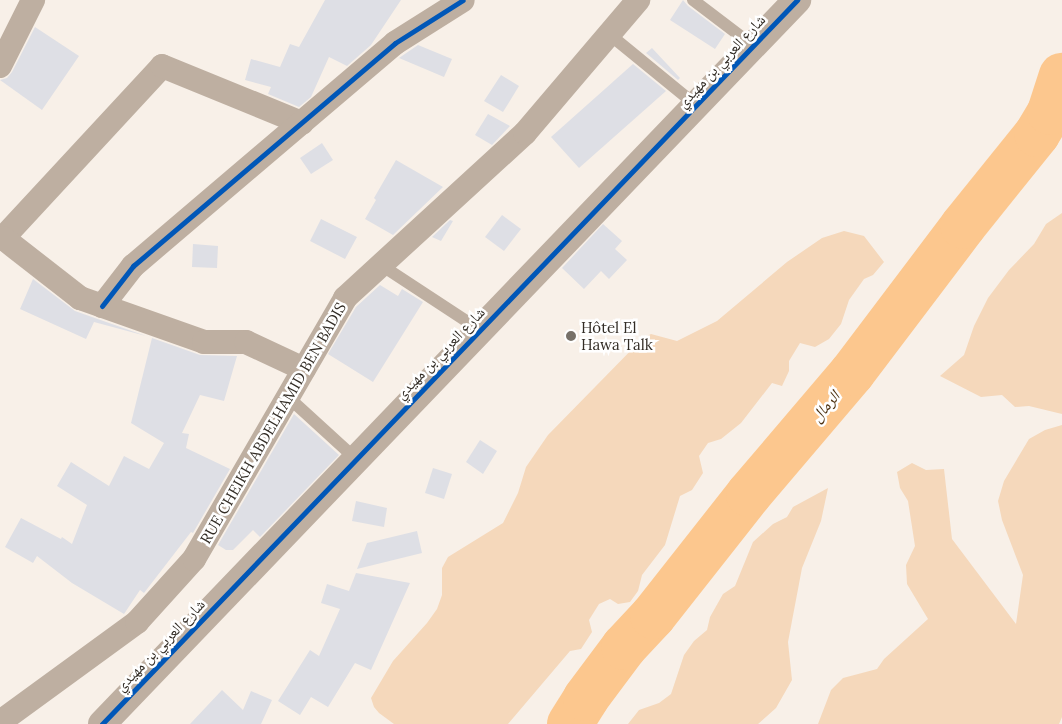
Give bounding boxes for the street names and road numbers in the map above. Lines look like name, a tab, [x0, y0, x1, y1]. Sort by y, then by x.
street label: شارع العربي بن مهيدي	[673, 11, 769, 111]
street label: RUE CHEIKH ABDELHAMID BEN BADIS	[196, 299, 350, 547]
street label: شارع العربي بن مهيدي	[391, 303, 489, 403]
street label: شارع العربي بن مهيدي	[111, 595, 209, 695]

